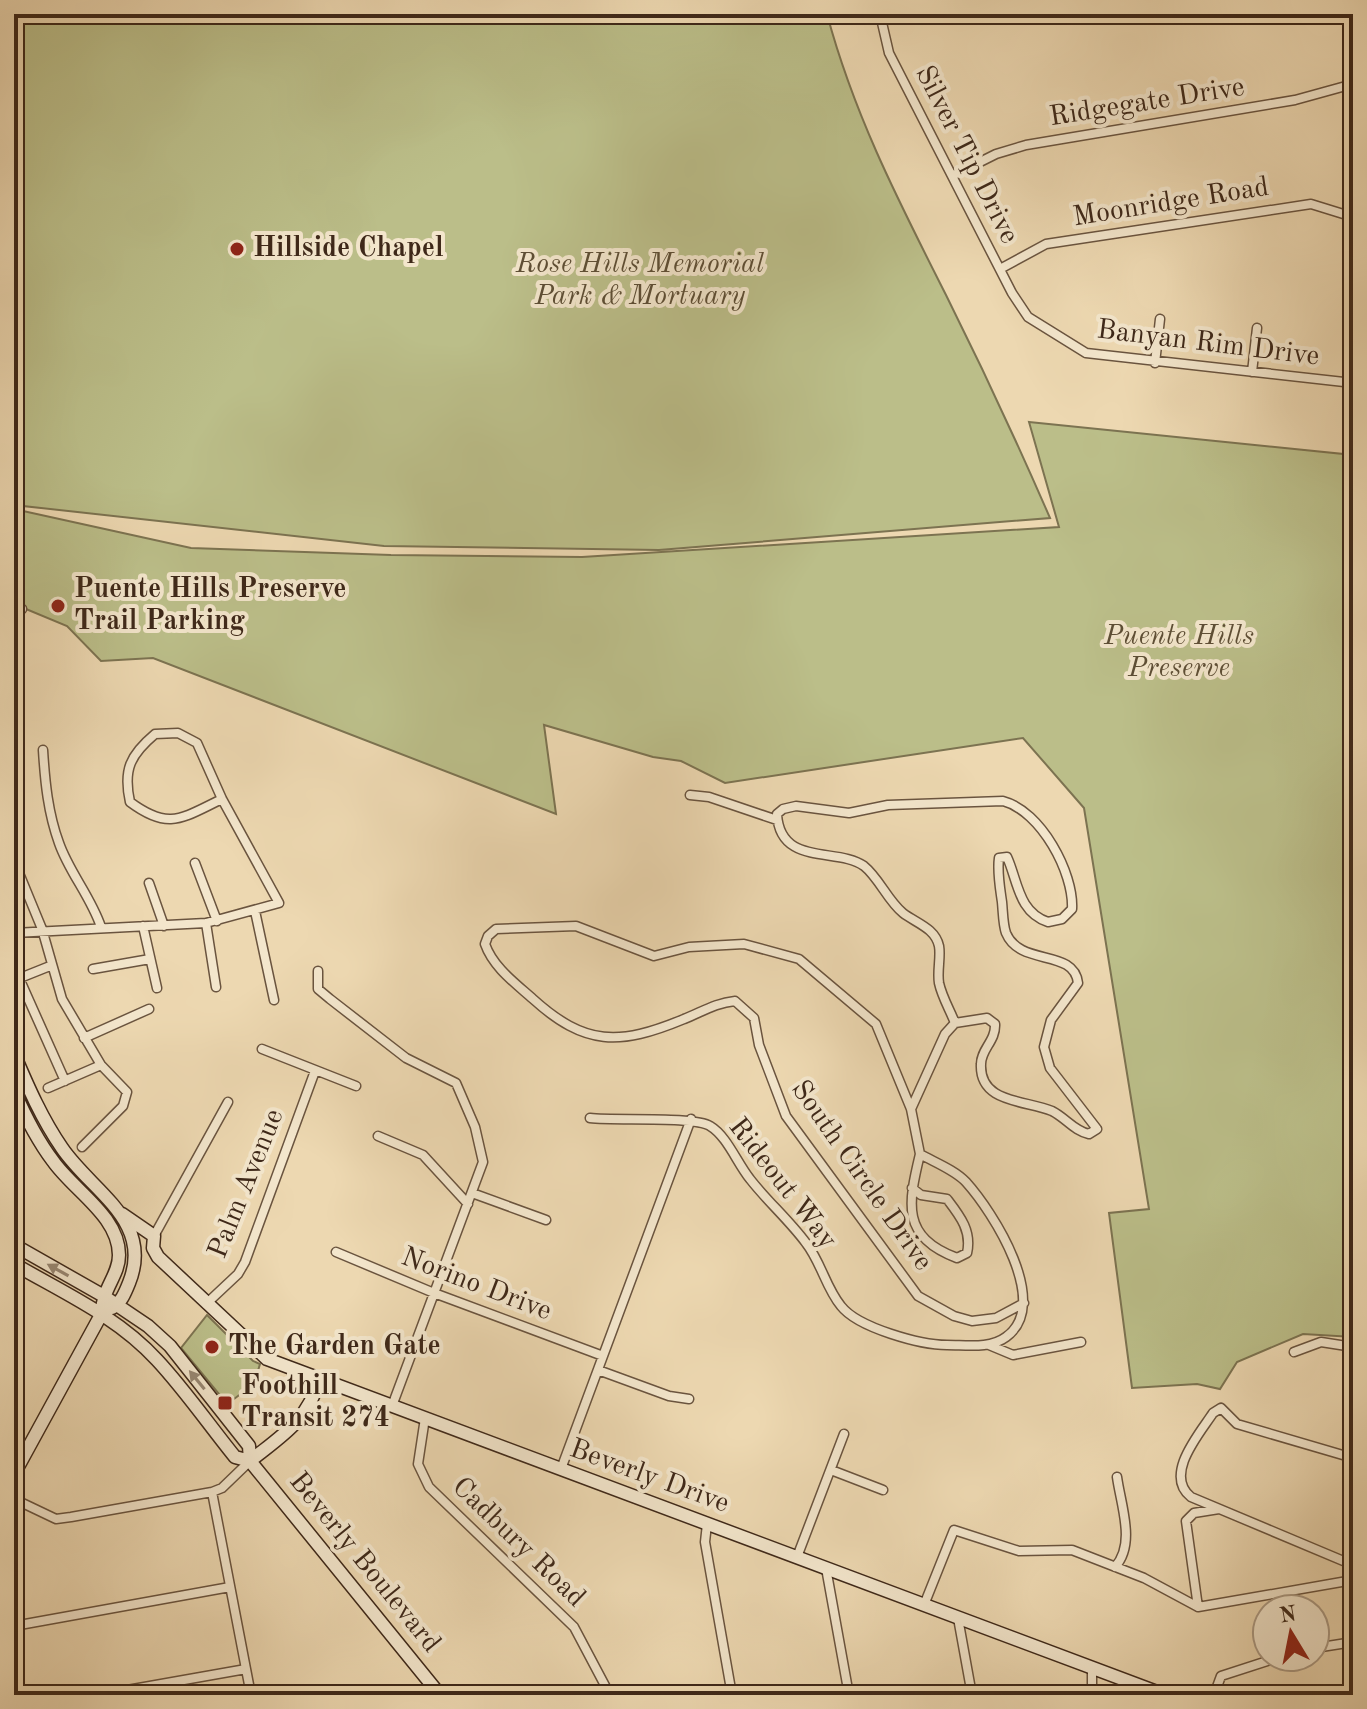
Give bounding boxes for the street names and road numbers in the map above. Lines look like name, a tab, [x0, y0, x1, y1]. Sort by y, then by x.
street label: Silver Tip Drive	[909, 62, 1023, 248]
street label: Ridgegate Drive	[1048, 74, 1246, 132]
street label: Moonridge Road	[1071, 174, 1271, 232]
street label: Banyan Rim Drive	[1095, 316, 1321, 372]
street label: South Circle Drive	[785, 1076, 937, 1276]
street label: Palm Avenue	[204, 1105, 290, 1263]
street label: Rideout Way	[722, 1113, 842, 1255]
street label: Norino Drive	[397, 1244, 555, 1326]
street label: Beverly Drive	[565, 1435, 733, 1519]
street label: Beverly Boulevard	[283, 1468, 445, 1658]
street label: Cadbury Road	[446, 1473, 590, 1613]

